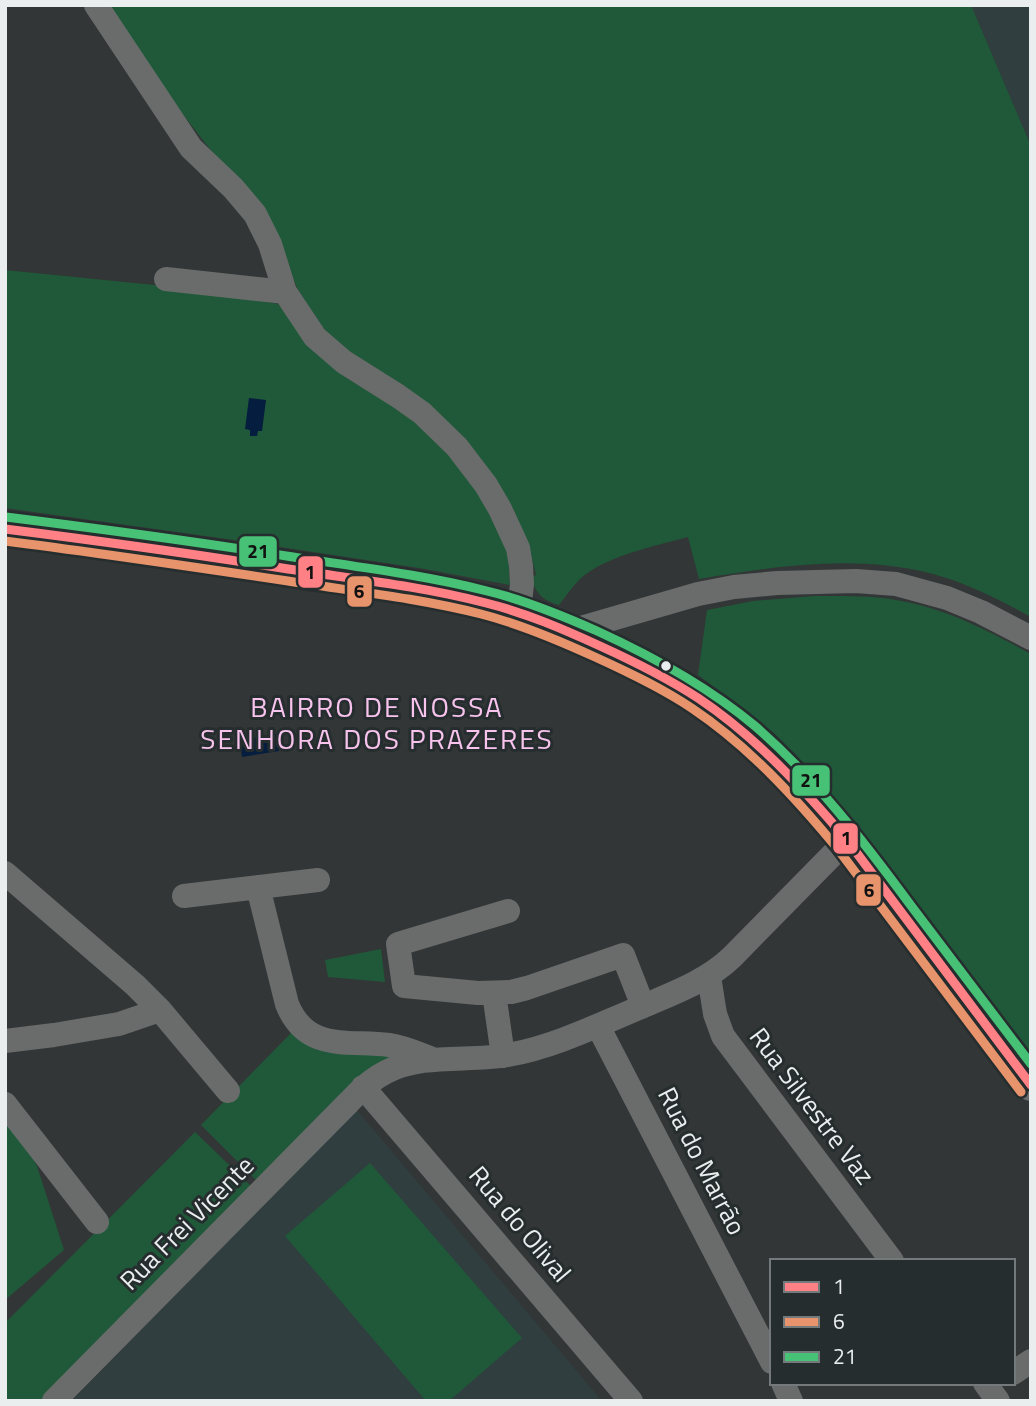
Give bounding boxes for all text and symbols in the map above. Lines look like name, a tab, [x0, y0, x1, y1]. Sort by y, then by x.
line badge: 21	[238, 535, 278, 568]
text: 21	[247, 536, 269, 565]
line badge: 1	[297, 555, 324, 589]
text: 1	[305, 557, 315, 586]
line badge: 6	[346, 575, 373, 608]
text: 6	[354, 576, 365, 605]
unlabelled marker	[659, 659, 673, 673]
district label: BAIRRO DE NOSSA SENHORA DOS PRAZERES	[200, 685, 554, 760]
line badge: 21	[791, 764, 831, 797]
text: 21	[800, 765, 822, 794]
line badge: 1	[832, 822, 859, 855]
text: 1	[841, 823, 851, 852]
line badge: 6	[855, 873, 882, 907]
text: 6	[864, 875, 875, 904]
street label: Rua Silvestre Vaz	[740, 1019, 884, 1192]
street label: Rua do Marrão	[648, 1080, 756, 1241]
street label: Rua Frei Vicente	[111, 1147, 263, 1299]
street label: Rua do Olival	[460, 1157, 581, 1291]
legend	[770, 1259, 1015, 1385]
text: 1	[833, 1270, 845, 1302]
text: 6	[833, 1305, 845, 1337]
text: 21	[833, 1340, 857, 1372]

